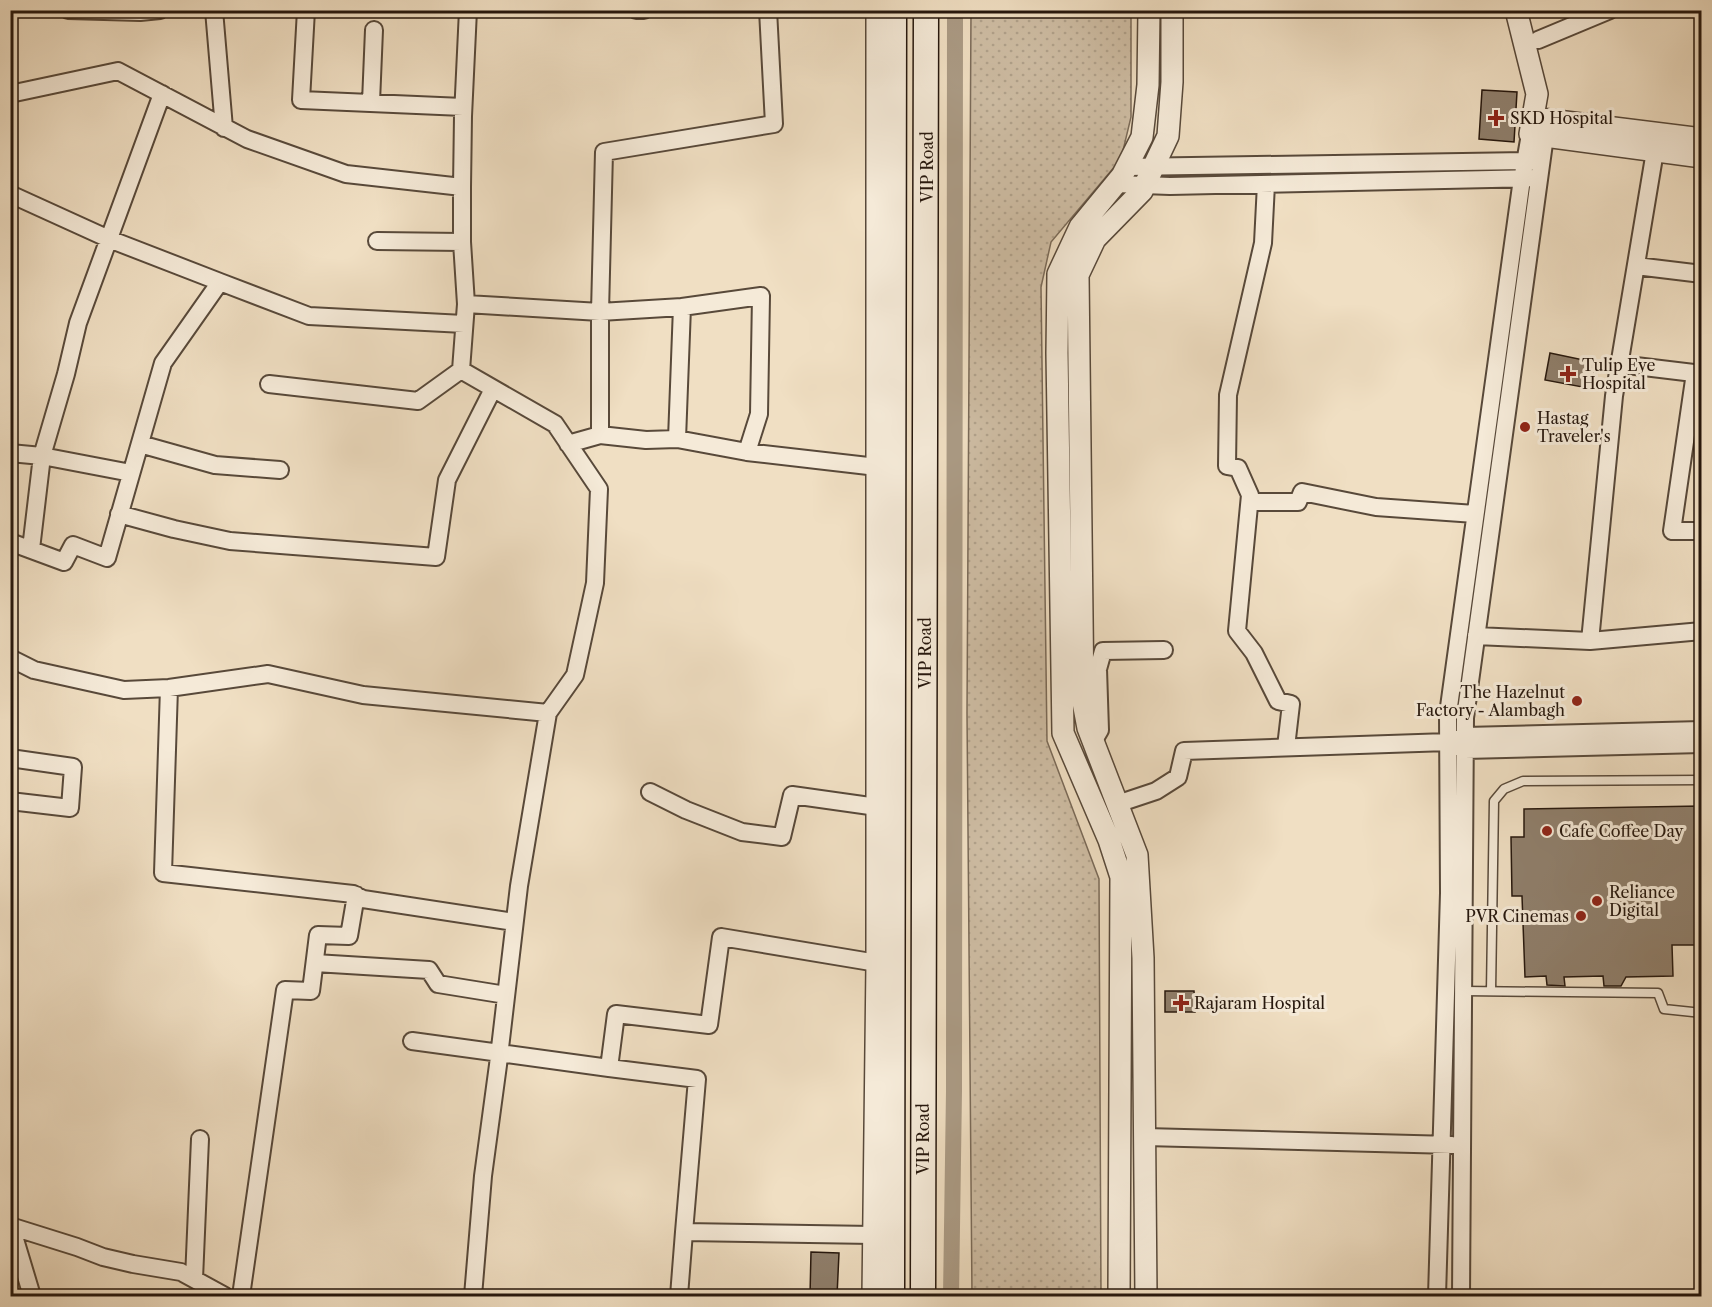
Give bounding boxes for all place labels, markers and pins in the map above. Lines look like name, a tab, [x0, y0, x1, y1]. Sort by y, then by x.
place label: SKD Hospital	[1510, 108, 1613, 128]
marker: SKD Hospital	[1487, 109, 1505, 127]
place label: Tulip Eye Hospital	[1582, 355, 1655, 393]
marker: Tulip Eye Hospital	[1559, 365, 1577, 383]
place label: Hastag Traveler's	[1537, 408, 1611, 446]
marker: Hastag Traveler's	[1518, 420, 1532, 434]
place label: The Hazelnut Factory - Alambagh	[1416, 682, 1565, 720]
marker: The Hazelnut Factory - Alambagh	[1570, 694, 1584, 708]
place label: Cafe Coffee Day	[1559, 821, 1685, 841]
marker: Cafe Coffee Day	[1540, 824, 1554, 838]
place label: Reliance Digital	[1609, 882, 1675, 920]
marker: Reliance Digital	[1590, 894, 1604, 908]
place label: PVR Cinemas	[1465, 906, 1569, 926]
marker: PVR Cinemas	[1574, 909, 1588, 923]
place label: Rajaram Hospital	[1194, 993, 1325, 1013]
marker: Rajaram Hospital	[1172, 994, 1190, 1012]

